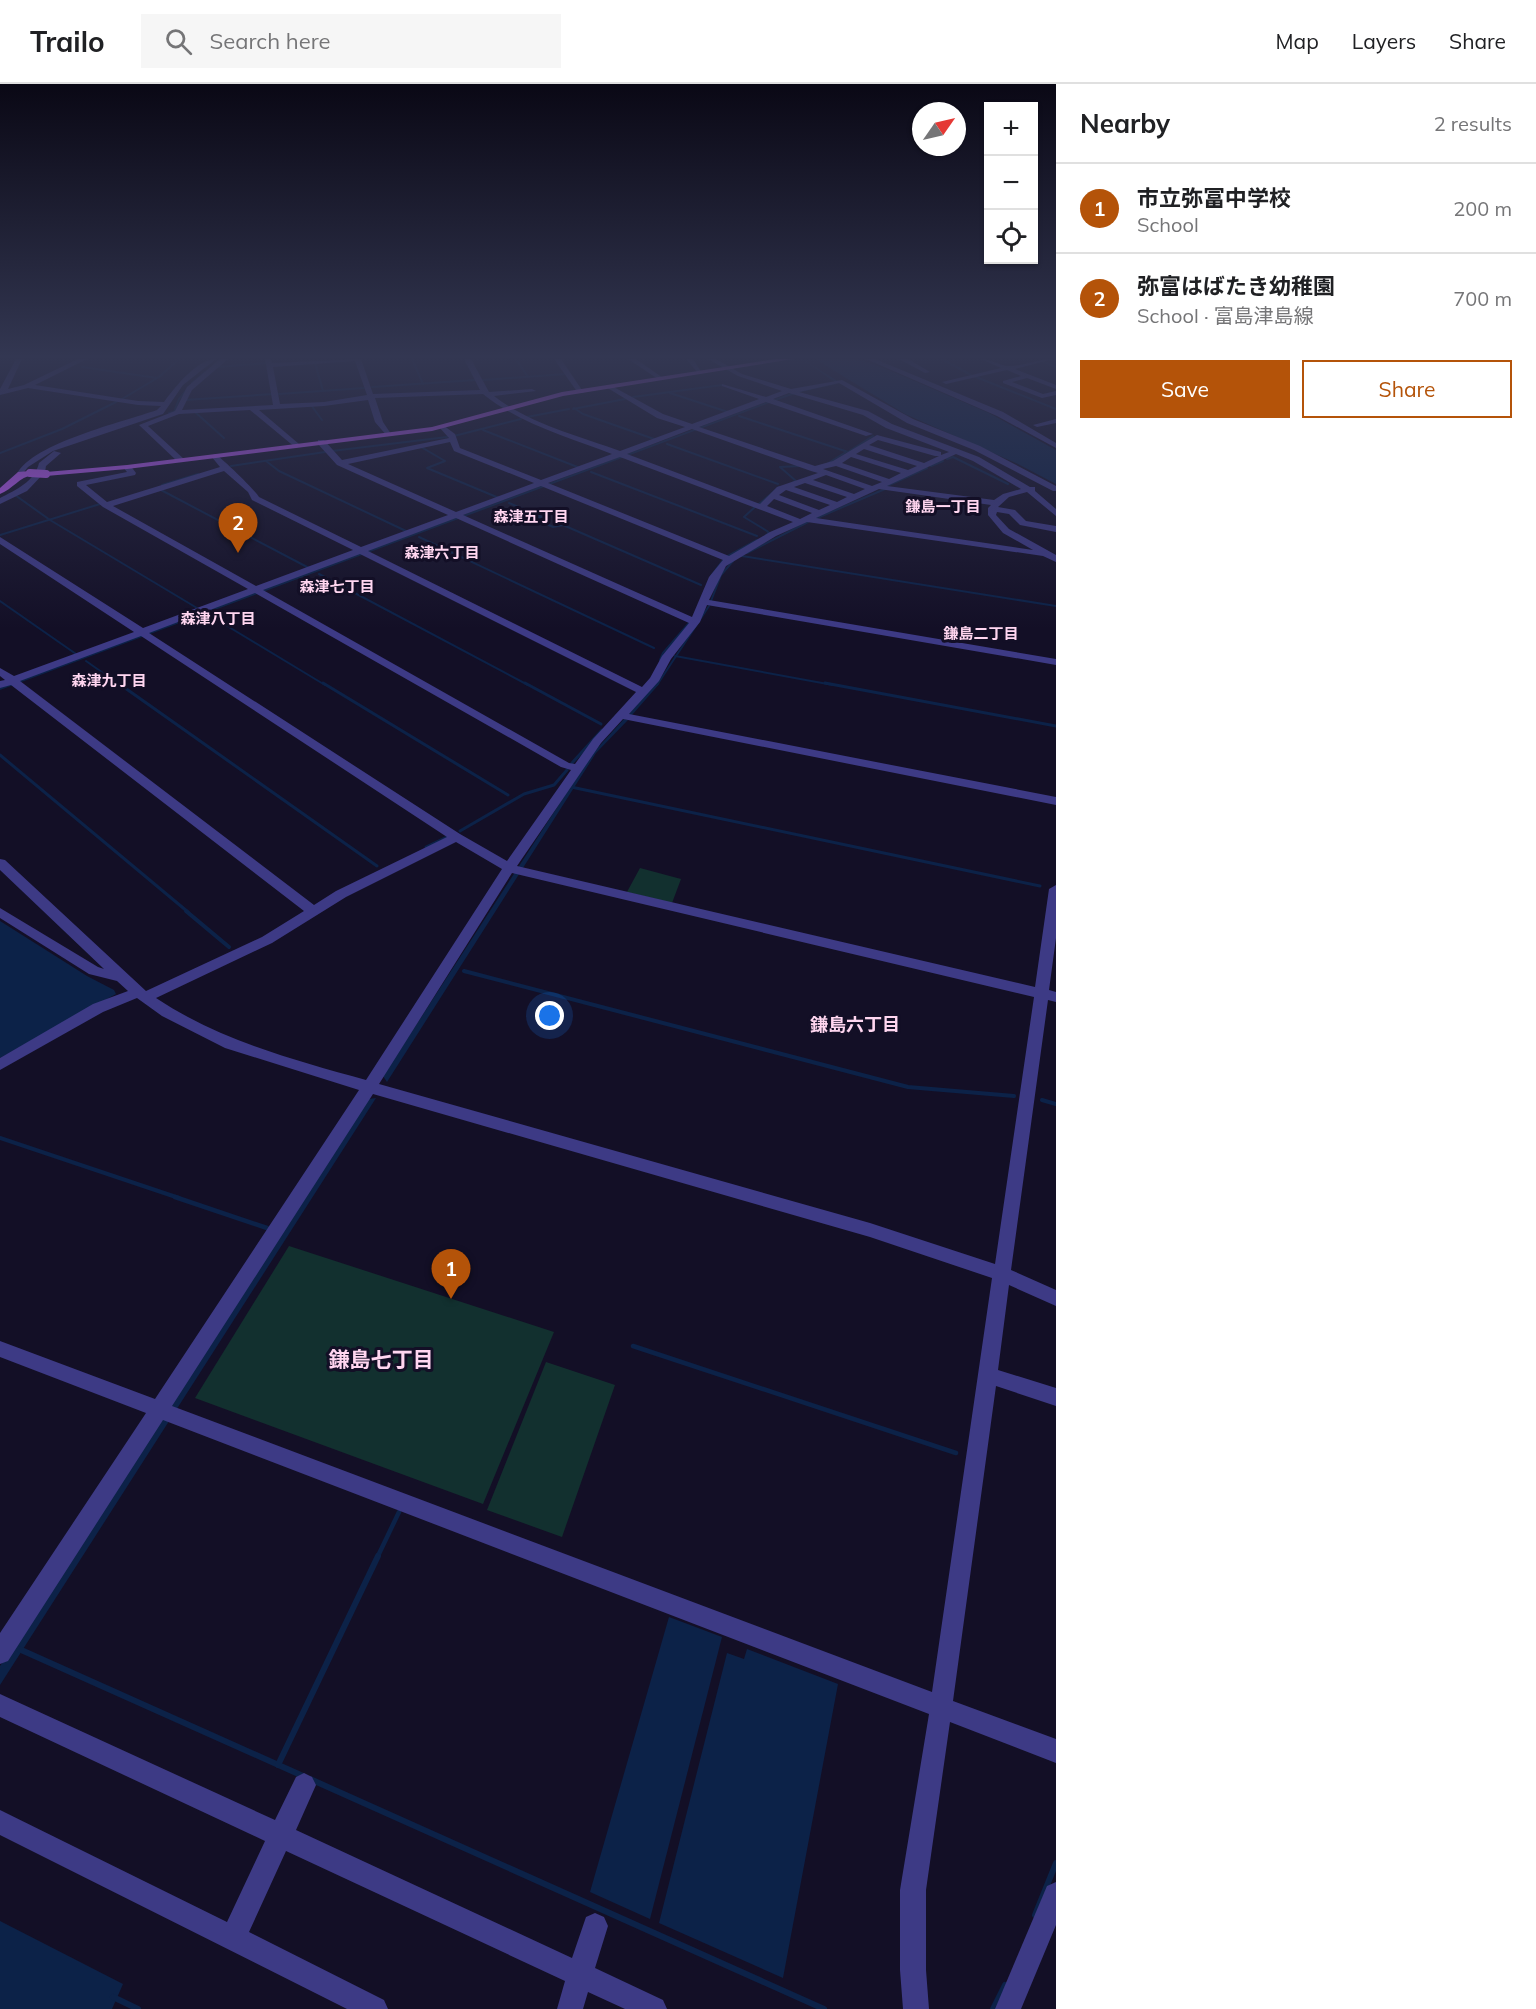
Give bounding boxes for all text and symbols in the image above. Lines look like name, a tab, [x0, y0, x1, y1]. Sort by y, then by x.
search box	[141, 14, 561, 68]
text: Trailo	[30, 24, 105, 59]
icon: search	[162, 25, 195, 58]
text: Search here	[210, 27, 331, 55]
text: Map	[1276, 28, 1319, 54]
text: Layers	[1352, 28, 1416, 54]
text: Share	[1449, 28, 1506, 54]
north arrow	[912, 102, 966, 156]
map controls	[984, 102, 1038, 264]
button: +	[984, 102, 1038, 156]
text: Nearby	[1080, 107, 1170, 140]
text: 2 results	[1434, 111, 1512, 136]
button: −	[984, 156, 1038, 210]
text: 市立弥冨中学校	[1137, 184, 1291, 212]
text: 1	[1094, 196, 1106, 221]
text: 200 m	[1453, 196, 1512, 221]
button: locate	[984, 210, 1038, 264]
text: School	[1137, 212, 1199, 237]
text: 弥富はばたき幼稚園	[1137, 272, 1335, 300]
text: 2	[1094, 286, 1106, 311]
text: 700 m	[1453, 286, 1512, 311]
text: School · 富島津島線	[1137, 303, 1314, 328]
button: Save	[1080, 360, 1290, 418]
button: Share	[1302, 360, 1512, 418]
district label: 鎌島一丁目	[904, 497, 981, 516]
pin: 2	[218, 504, 258, 553]
district label: 森津五丁目	[493, 507, 569, 526]
district label: 森津六丁目	[404, 543, 480, 562]
district label: 森津七丁目	[299, 577, 375, 596]
district label: 森津八丁目	[180, 609, 256, 628]
district label: 鎌島二丁目	[942, 624, 1019, 643]
district label: 森津九丁目	[71, 671, 147, 690]
your location	[535, 1001, 564, 1030]
district label: 鎌島六丁目	[810, 1013, 900, 1036]
pin: 1	[432, 1250, 470, 1299]
district label: 鎌島七丁目	[329, 1346, 434, 1372]

